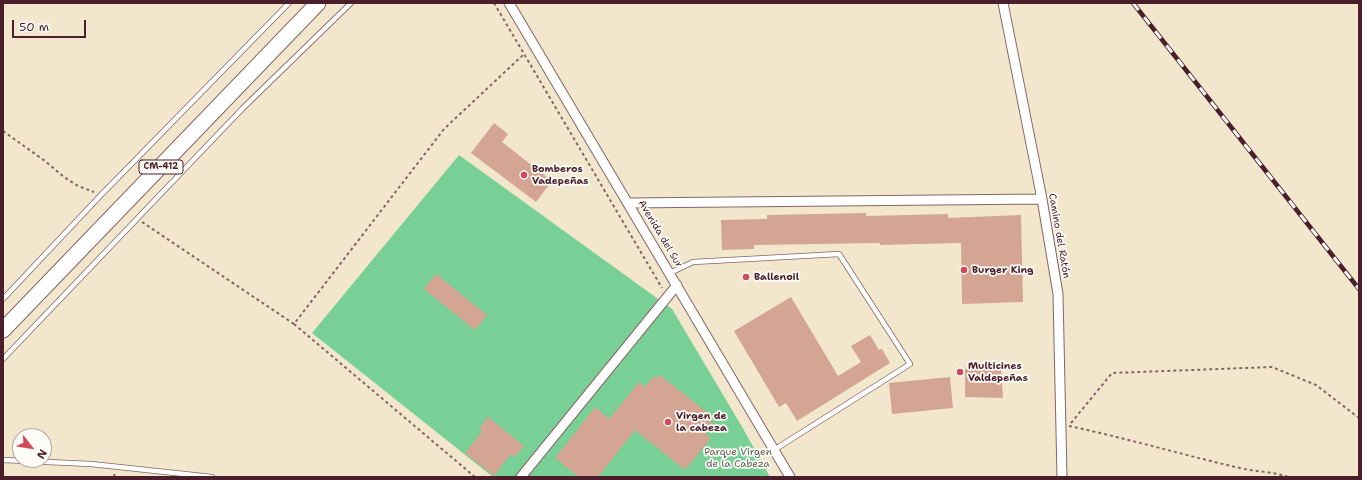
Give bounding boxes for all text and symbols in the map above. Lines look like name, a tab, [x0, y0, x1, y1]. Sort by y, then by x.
scale bar	[14, 12, 88, 38]
text: 50 m	[19, 19, 49, 35]
road number: CM-412	[139, 160, 183, 174]
place label: Bomberos Vadepeñas	[532, 163, 589, 186]
marker: Bomberos Vadepeñas	[519, 170, 529, 180]
street label: Camino del Ratón	[1046, 193, 1072, 279]
street label: Avenida del Sur	[635, 198, 685, 270]
place label: Burger King	[972, 264, 1034, 276]
marker: Burger King	[959, 265, 969, 275]
place label: Ballenoil	[754, 271, 799, 283]
marker: Ballenoil	[741, 272, 751, 282]
place label: Multicines Valdepeñas	[968, 360, 1028, 384]
marker: Multicines Valdepeñas	[955, 367, 965, 377]
place label: Virgen de la cabeza	[676, 410, 727, 434]
marker: Virgen de la cabeza	[663, 417, 673, 427]
north arrow	[12, 428, 52, 468]
text: N	[33, 446, 51, 462]
park label: Parque Virgen de la Cabeza	[704, 446, 772, 470]

